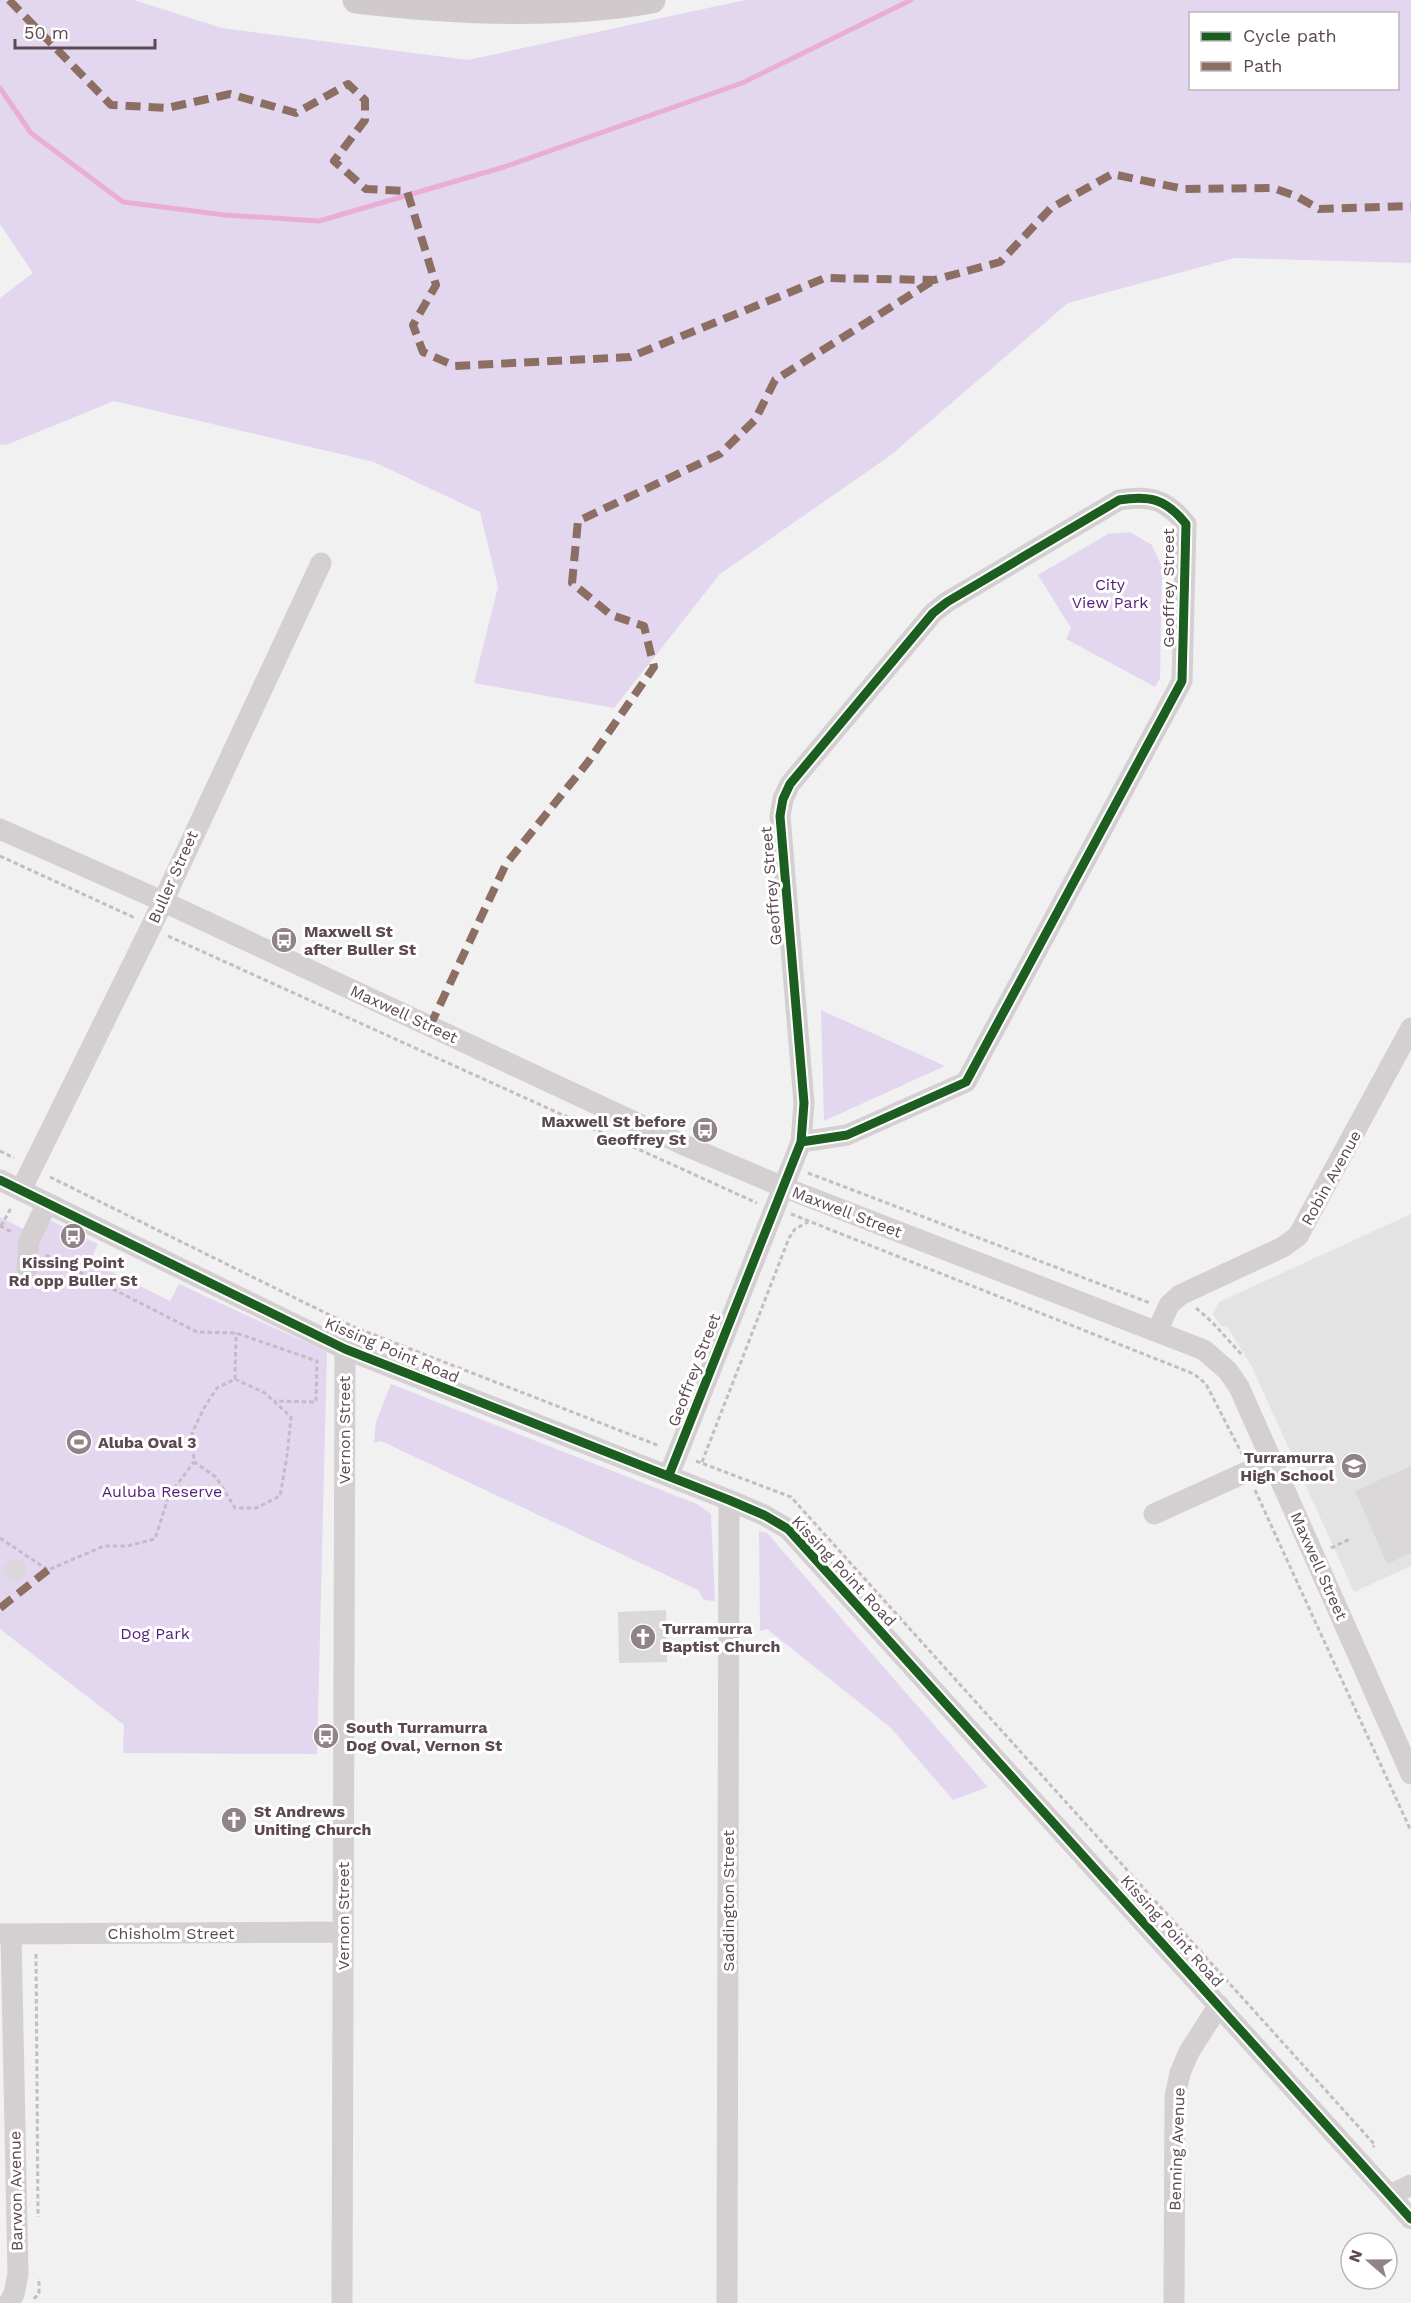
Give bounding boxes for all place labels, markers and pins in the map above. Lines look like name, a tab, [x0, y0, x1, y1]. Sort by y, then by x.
place label: Maxwell St after Buller St	[304, 922, 416, 959]
bus stop icon: Maxwell St after Buller St	[269, 925, 299, 955]
place label: Maxwell St before Geoffrey St	[541, 1112, 686, 1149]
bus stop icon: Maxwell St before Geoffrey St	[690, 1115, 720, 1145]
bus stop icon: Kissing Point Rd opp Buller St	[58, 1221, 88, 1251]
place label: Kissing Point Rd opp Buller St	[9, 1253, 137, 1290]
sports icon: Aluba Oval 3	[64, 1427, 94, 1457]
place label: Aluba Oval 3	[98, 1433, 197, 1452]
place label: Turramurra High School	[1240, 1448, 1335, 1485]
school or university icon: Turramurra High School	[1339, 1451, 1369, 1481]
place label: Turramurra Baptist Church	[662, 1619, 780, 1656]
church icon: Turramurra Baptist Church	[628, 1622, 658, 1652]
place label: South Turramurra Dog Oval, Vernon St	[346, 1718, 502, 1755]
bus stop icon: South Turramurra Dog Oval, Vernon St	[311, 1721, 341, 1751]
place label: St Andrews Uniting Church	[254, 1802, 372, 1839]
church icon: St Andrews Uniting Church	[219, 1805, 249, 1835]

